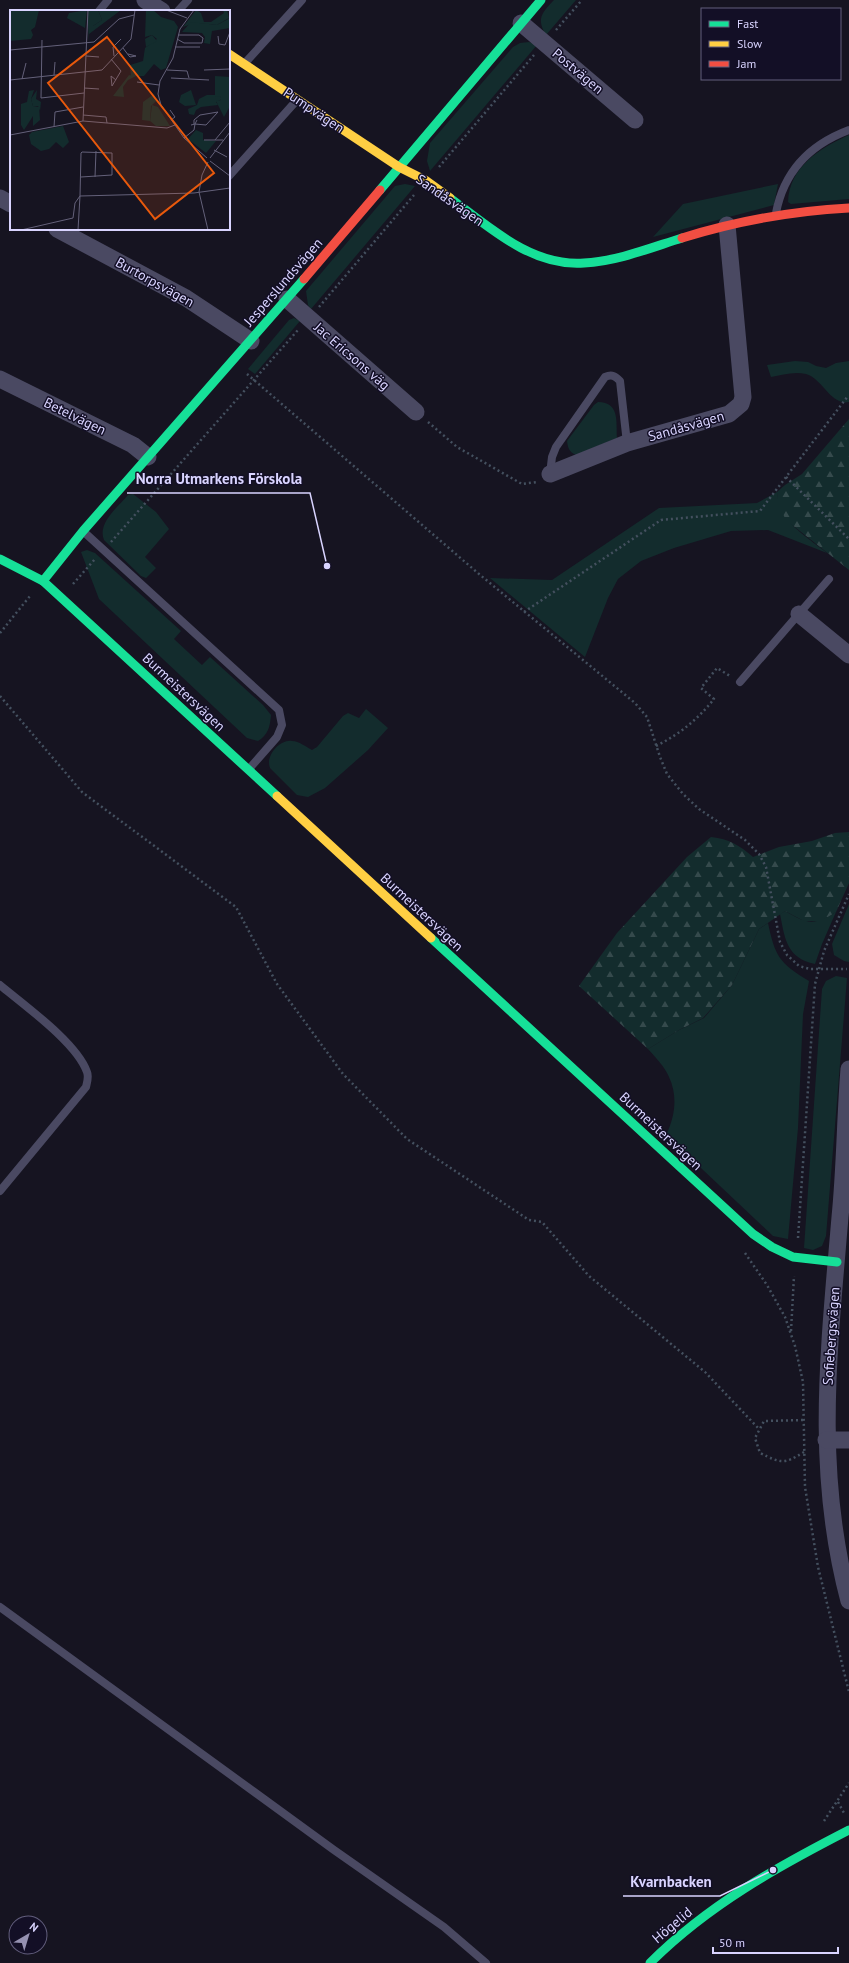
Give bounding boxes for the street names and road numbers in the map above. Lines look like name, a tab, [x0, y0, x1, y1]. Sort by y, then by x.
street label: Postvägen	[549, 44, 607, 98]
street label: Pumpvägen	[280, 83, 348, 137]
street label: Sandåsvägen	[413, 170, 487, 230]
street label: Jesperslundsvägen	[239, 234, 326, 331]
street label: Burtorpsvägen	[112, 253, 198, 311]
street label: Jac Ericsons väg	[310, 317, 394, 394]
street label: Betelvägen	[41, 393, 109, 439]
street label: Sandåsvägen	[646, 407, 726, 445]
street label: Burmeistersvägen	[139, 649, 229, 735]
street label: Burmeistersvägen	[377, 869, 467, 955]
street label: Burmeistersvägen	[616, 1088, 706, 1174]
street label: Sofiebergsvägen	[819, 1286, 843, 1386]
street label: Högelid	[648, 1903, 696, 1947]

